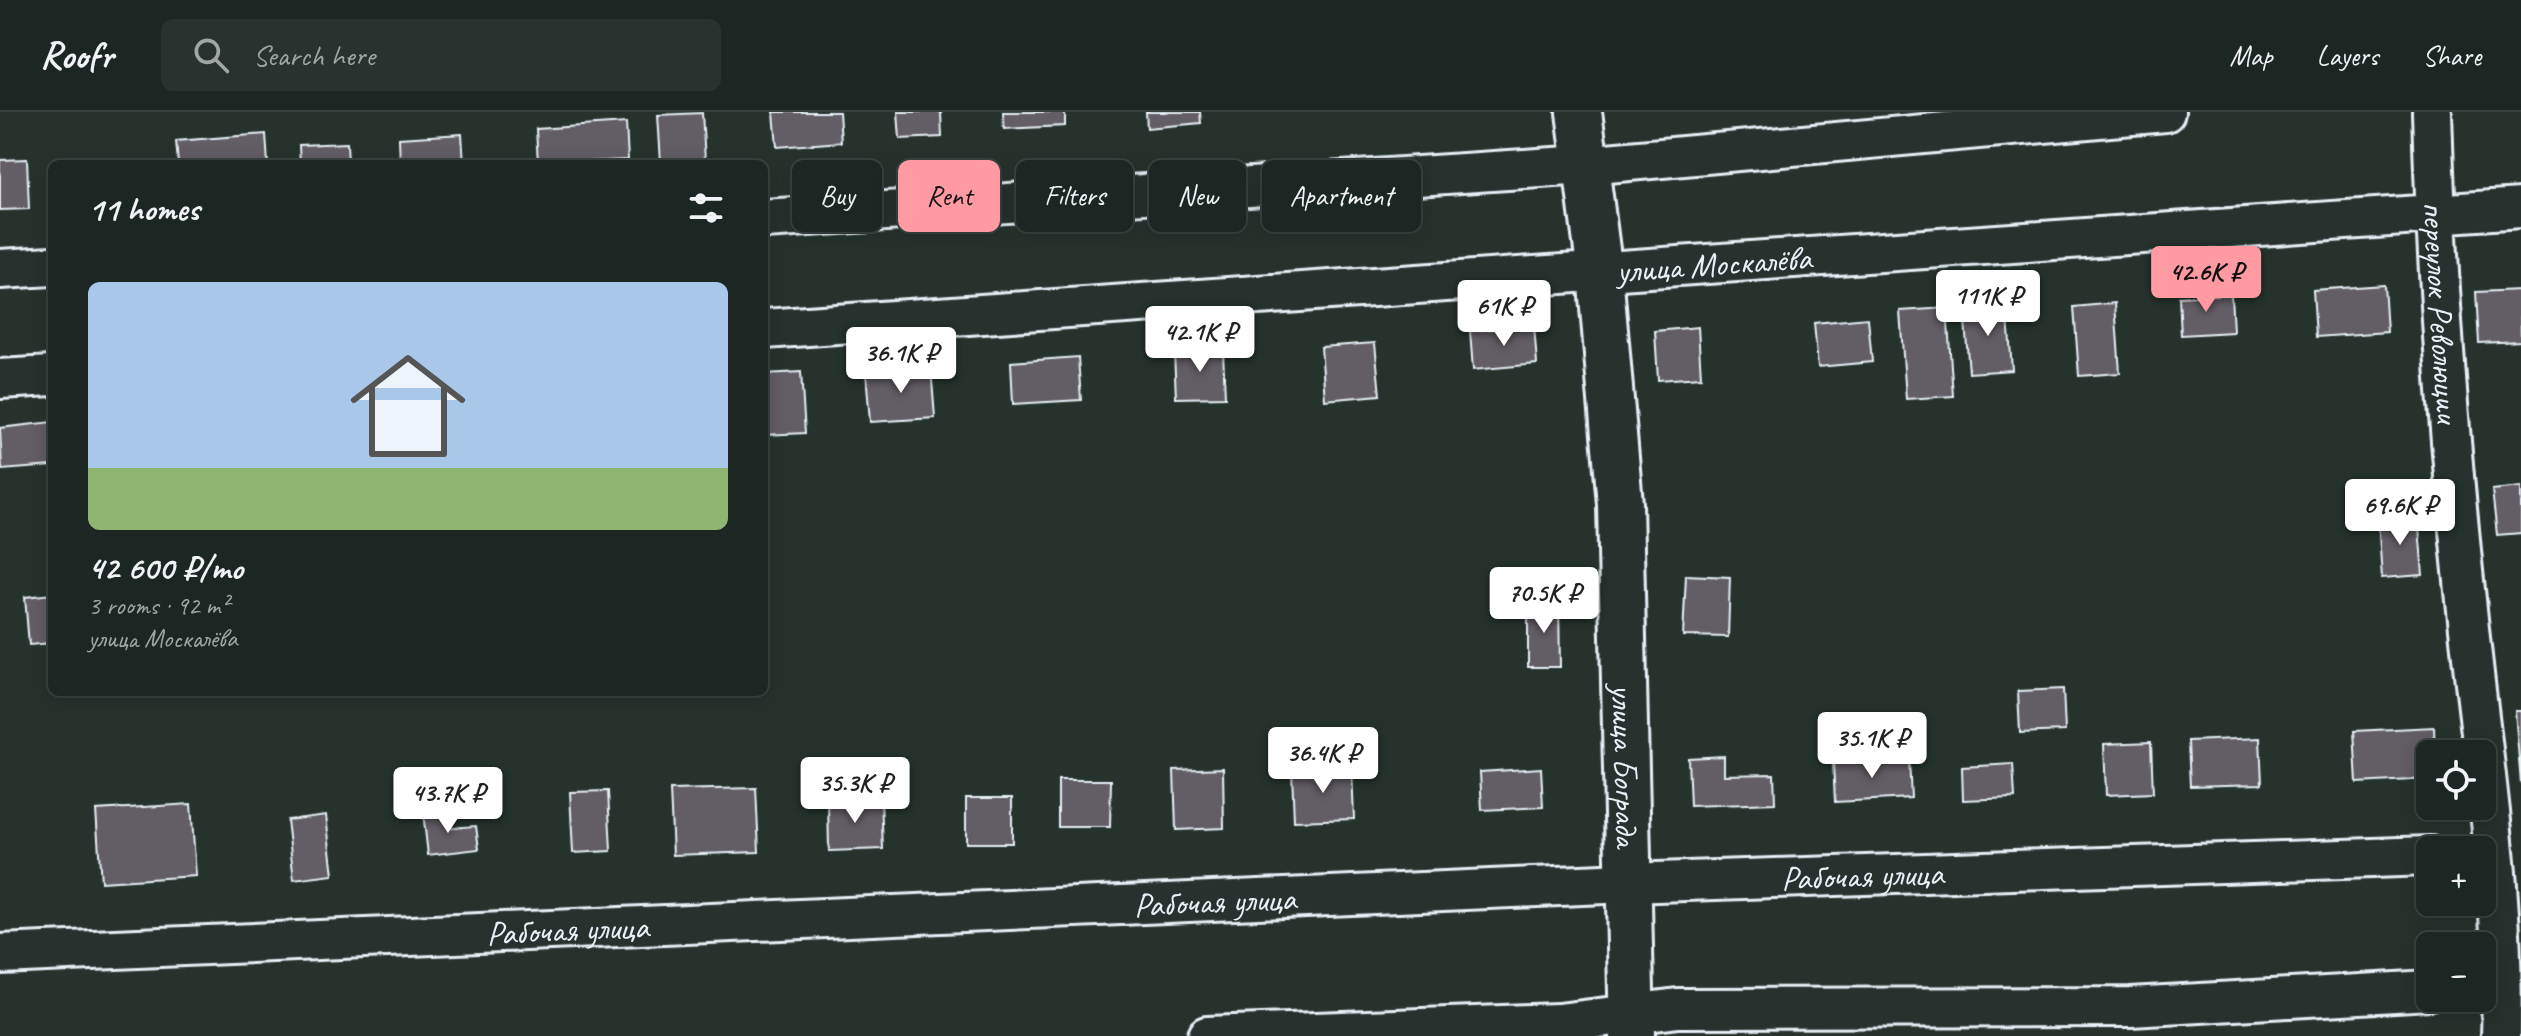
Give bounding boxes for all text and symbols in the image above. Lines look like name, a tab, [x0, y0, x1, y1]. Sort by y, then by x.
search box	[161, 19, 721, 91]
text: Roofr	[40, 32, 113, 79]
icon: search	[189, 33, 233, 77]
text: Search here	[253, 36, 375, 74]
text: Map	[2230, 38, 2273, 73]
text: Layers	[2317, 38, 2378, 73]
text: Share	[2422, 38, 2481, 73]
chip: Buy	[792, 160, 882, 232]
chip: Rent	[898, 160, 1000, 232]
chip: Filters	[1016, 160, 1133, 232]
chip: New	[1149, 160, 1246, 232]
chip: Apartment	[1262, 160, 1421, 232]
icon: filters	[684, 186, 728, 230]
text: 11 homes	[88, 187, 199, 230]
street label: переулок Революции	[2413, 200, 2471, 427]
street label: улица Москалёва	[1613, 236, 1815, 292]
pin: 42.6K ₽	[2132, 246, 2280, 314]
text: 42.6K ₽	[2169, 255, 2243, 288]
pin: 111K ₽	[1923, 270, 2053, 338]
text: 111K ₽	[1954, 279, 2022, 312]
pin: 61K ₽	[1448, 280, 1560, 348]
text: 61K ₽	[1476, 289, 1532, 322]
pin: 42.1K ₽	[1126, 306, 1274, 374]
text: 42.1K ₽	[1163, 315, 1237, 348]
pin: 36.1K ₽	[827, 327, 975, 395]
icon: home	[336, 334, 480, 478]
text: 36.1K ₽	[864, 336, 938, 369]
pin: 69.6K ₽	[2326, 479, 2474, 547]
text: 69.6K ₽	[2363, 488, 2437, 521]
text: 42 600 ₽/mo	[88, 546, 243, 589]
pin: 70.5K ₽	[1470, 567, 1618, 635]
text: 70.5K ₽	[1508, 576, 1580, 609]
text: 3 rooms · 92 m²	[88, 589, 229, 622]
text: улица Москалёва	[88, 622, 237, 655]
street label: улица Бограда	[1602, 682, 1649, 851]
pin: 35.1K ₽	[1798, 712, 1946, 780]
text: 35.1K ₽	[1836, 721, 1908, 754]
pin: 36.4K ₽	[1249, 727, 1397, 795]
text: 36.4K ₽	[1286, 736, 1360, 769]
map controls	[2416, 740, 2496, 1012]
button: locate	[2416, 740, 2496, 820]
pin: 35.3K ₽	[781, 757, 929, 825]
text: 35.3K ₽	[819, 766, 891, 799]
pin: 43.7K ₽	[374, 767, 522, 835]
text: 43.7K ₽	[411, 776, 485, 809]
button: +	[2416, 836, 2496, 916]
street label: Рабочая улица	[1780, 851, 1946, 900]
street label: Рабочая улица	[1133, 876, 1299, 927]
street label: Рабочая улица	[485, 905, 652, 955]
button: −	[2416, 932, 2496, 1012]

